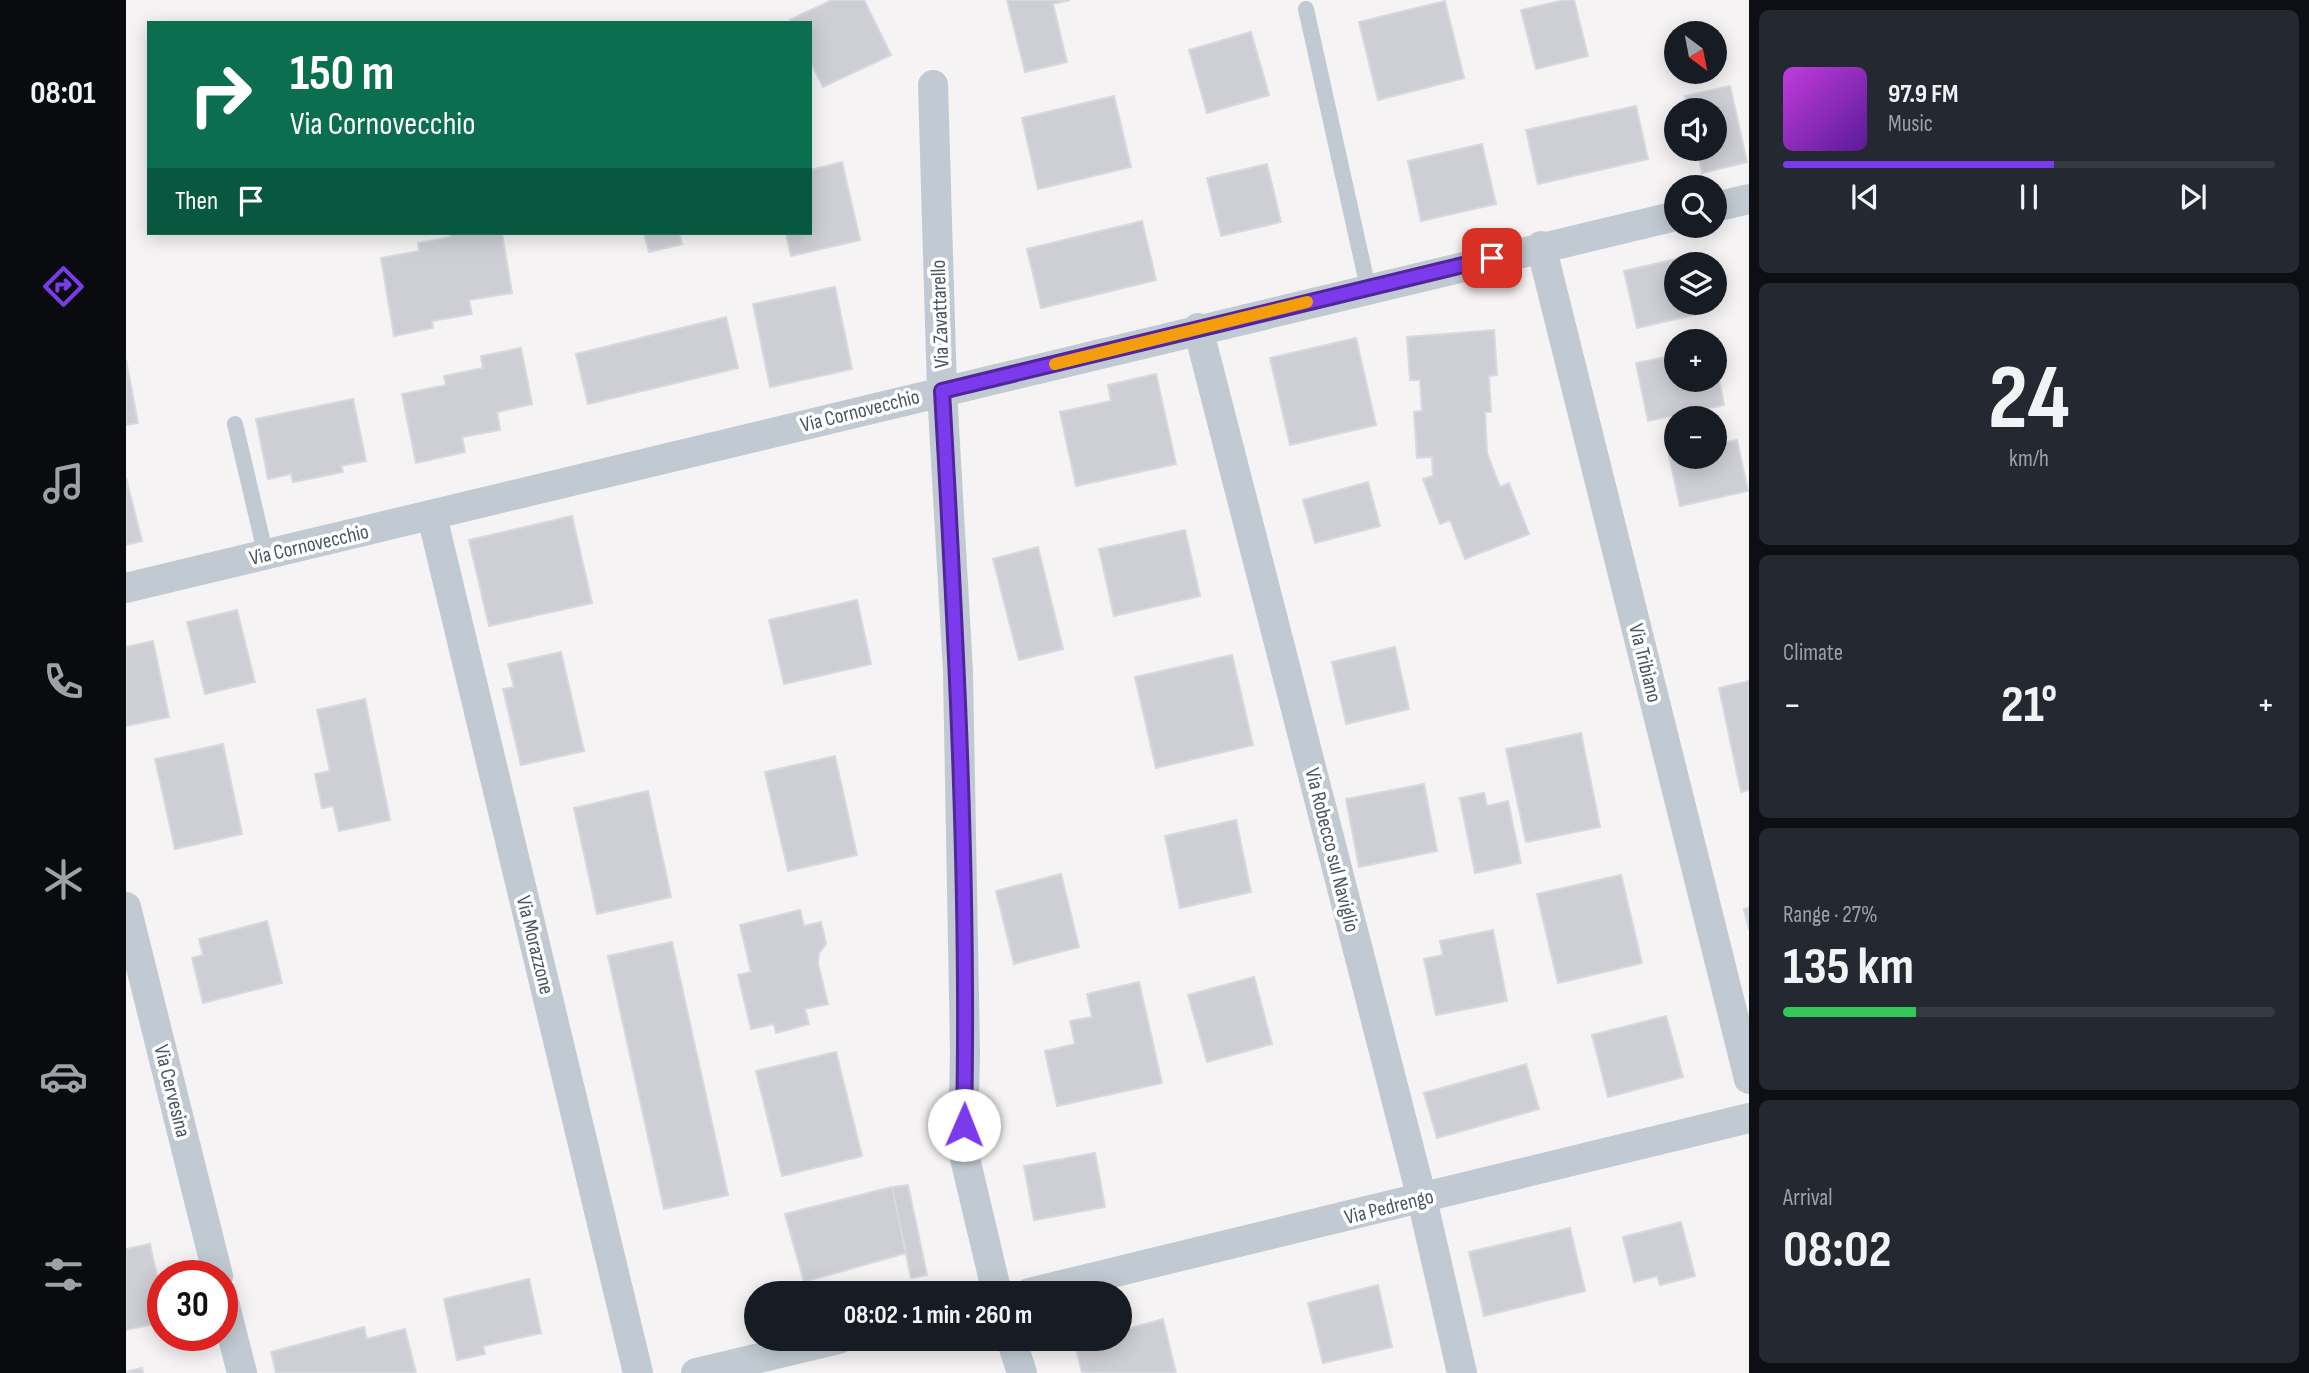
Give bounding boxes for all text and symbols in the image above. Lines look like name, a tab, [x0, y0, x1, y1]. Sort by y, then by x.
north arrow	[1664, 21, 1727, 84]
map controls	[1664, 21, 1727, 469]
text: 150 m	[290, 45, 394, 104]
icon: right	[175, 49, 266, 140]
text: 08:01	[30, 74, 96, 113]
text: 97.9 FM	[1888, 79, 1959, 110]
button: sound	[1664, 98, 1727, 161]
text: Via Cornovecchio	[290, 105, 476, 144]
text: Music	[1888, 110, 1933, 138]
button: search	[1664, 175, 1727, 238]
icon: previous	[1846, 178, 1884, 216]
icon: pause	[2010, 178, 2048, 216]
icon: next	[2174, 178, 2212, 216]
icon: arrive	[232, 182, 270, 220]
text: Then	[175, 186, 218, 217]
pin	[1462, 228, 1522, 288]
icon: arrive	[1473, 239, 1511, 277]
button: layers	[1664, 252, 1727, 315]
street label: Via Zavattarello	[926, 259, 954, 369]
icon: directions	[39, 262, 88, 311]
button: +	[1664, 329, 1727, 392]
text: 24	[1988, 345, 2070, 454]
street label: Via Cornovecchio	[798, 384, 922, 438]
button: −	[1664, 406, 1727, 469]
text: km/h	[2009, 445, 2049, 473]
icon: music	[39, 459, 88, 508]
street label: Via Cornovecchio	[247, 519, 371, 571]
street label: Via Tribiano	[1623, 621, 1667, 705]
text: Climate	[1783, 639, 1843, 667]
icon: phone	[39, 657, 88, 706]
text: 21°	[2001, 674, 2057, 737]
text: −	[1783, 683, 1802, 728]
text: +	[2256, 683, 2275, 728]
street label: Via Robecco sul Naviglio	[1300, 765, 1364, 935]
icon: climate	[39, 855, 88, 904]
street label: Via Morazzone	[511, 893, 559, 997]
text: Range · 27%	[1783, 901, 1878, 929]
text: 135 km	[1783, 936, 1914, 999]
street label: Via Cervesina	[148, 1042, 196, 1140]
icon: car	[39, 1052, 88, 1101]
position arrow	[927, 1088, 1001, 1162]
street label: Via Pedrengo	[1342, 1184, 1436, 1230]
text: Arrival	[1783, 1184, 1832, 1212]
text: 08:02	[1783, 1219, 1891, 1282]
icon: filters	[39, 1250, 88, 1299]
speed limit sign: 30	[147, 1260, 238, 1351]
text: 08:02 · 1 min · 260 m	[844, 1300, 1032, 1331]

